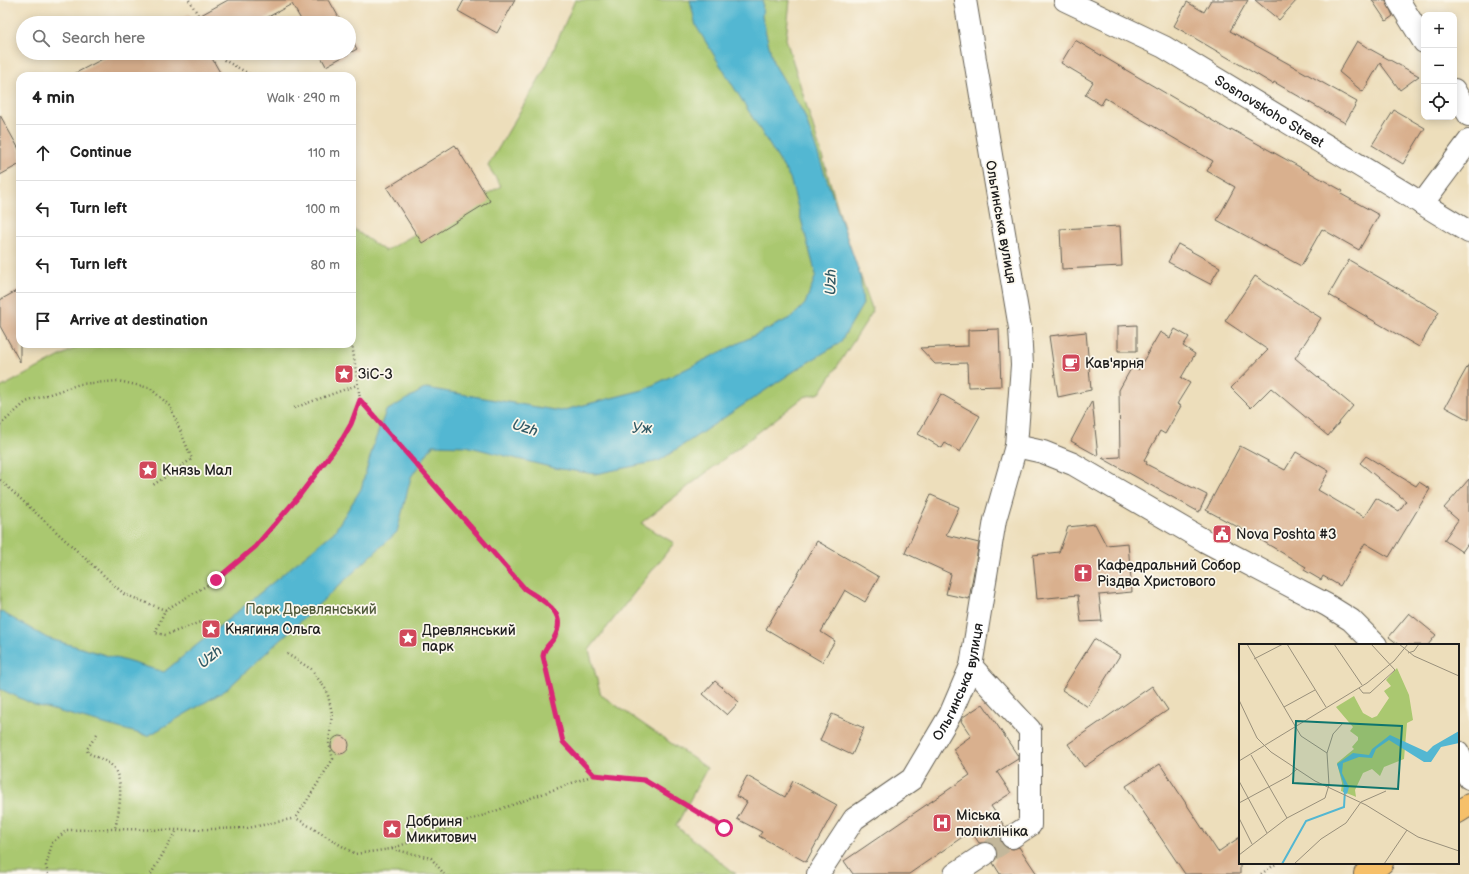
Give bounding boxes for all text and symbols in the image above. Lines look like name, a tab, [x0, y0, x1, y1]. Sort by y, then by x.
map controls	[1421, 12, 1457, 120]
button: +	[1421, 12, 1457, 48]
search box	[16, 16, 356, 60]
icon: search	[30, 27, 52, 49]
text: Search here	[62, 29, 145, 48]
button: −	[1421, 48, 1457, 84]
street label: Sosnovskoho Street	[1212, 71, 1328, 151]
button: locate	[1421, 84, 1457, 120]
text: 4 min	[32, 88, 75, 108]
text: Walk · 290 m	[267, 90, 340, 106]
icon: ahead	[32, 142, 54, 164]
text: Continue	[70, 143, 132, 162]
text: 110 m	[308, 145, 340, 161]
street label: Ольгинська вулиця	[982, 159, 1020, 285]
icon: left	[32, 198, 54, 220]
text: Turn left	[70, 199, 127, 218]
text: 100 m	[305, 201, 340, 217]
icon: left	[32, 254, 54, 276]
text: Turn left	[70, 255, 127, 274]
text: 80 m	[311, 257, 340, 273]
water label: Uzh	[821, 269, 841, 295]
icon: arrive	[32, 310, 54, 332]
text: Arrive at destination	[70, 311, 208, 330]
cafe icon: Кав'ярня	[1060, 352, 1082, 374]
place label: Кав'ярня	[1085, 355, 1144, 372]
place icon: ЗіС-3	[333, 363, 355, 385]
place label: ЗіС-3	[358, 366, 393, 383]
water label: Uzh	[510, 415, 540, 441]
water label: Уж	[632, 419, 653, 438]
place icon: Князь Мал	[137, 459, 159, 481]
place label: Князь Мал	[162, 462, 232, 479]
public building icon: Nova Poshta #3	[1211, 523, 1233, 545]
place label: Nova Poshta #3	[1236, 526, 1337, 543]
place label: Кафедральний Собор Різдва Христового	[1097, 557, 1241, 590]
church icon: Кафедральний Собор Різдва Христового	[1072, 562, 1094, 584]
route end	[207, 571, 225, 589]
park label: Парк Древлянський	[245, 601, 377, 618]
place icon: Княгиня Ольга	[200, 618, 222, 640]
place label: Княгиня Ольга	[225, 621, 322, 638]
street label: Ольгинська вулиця	[928, 621, 986, 743]
place label: Древлянський парк	[422, 622, 516, 655]
place icon: Древлянський парк	[397, 627, 419, 649]
water label: Uzh	[194, 641, 226, 673]
inset map	[1239, 644, 1459, 864]
place label: Міська поліклініка	[956, 807, 1029, 840]
hospital icon: Міська поліклініка	[931, 812, 953, 834]
place label: Добриня Микитович	[406, 813, 477, 846]
place icon: Добриня Микитович	[381, 818, 403, 840]
route start	[715, 819, 733, 837]

